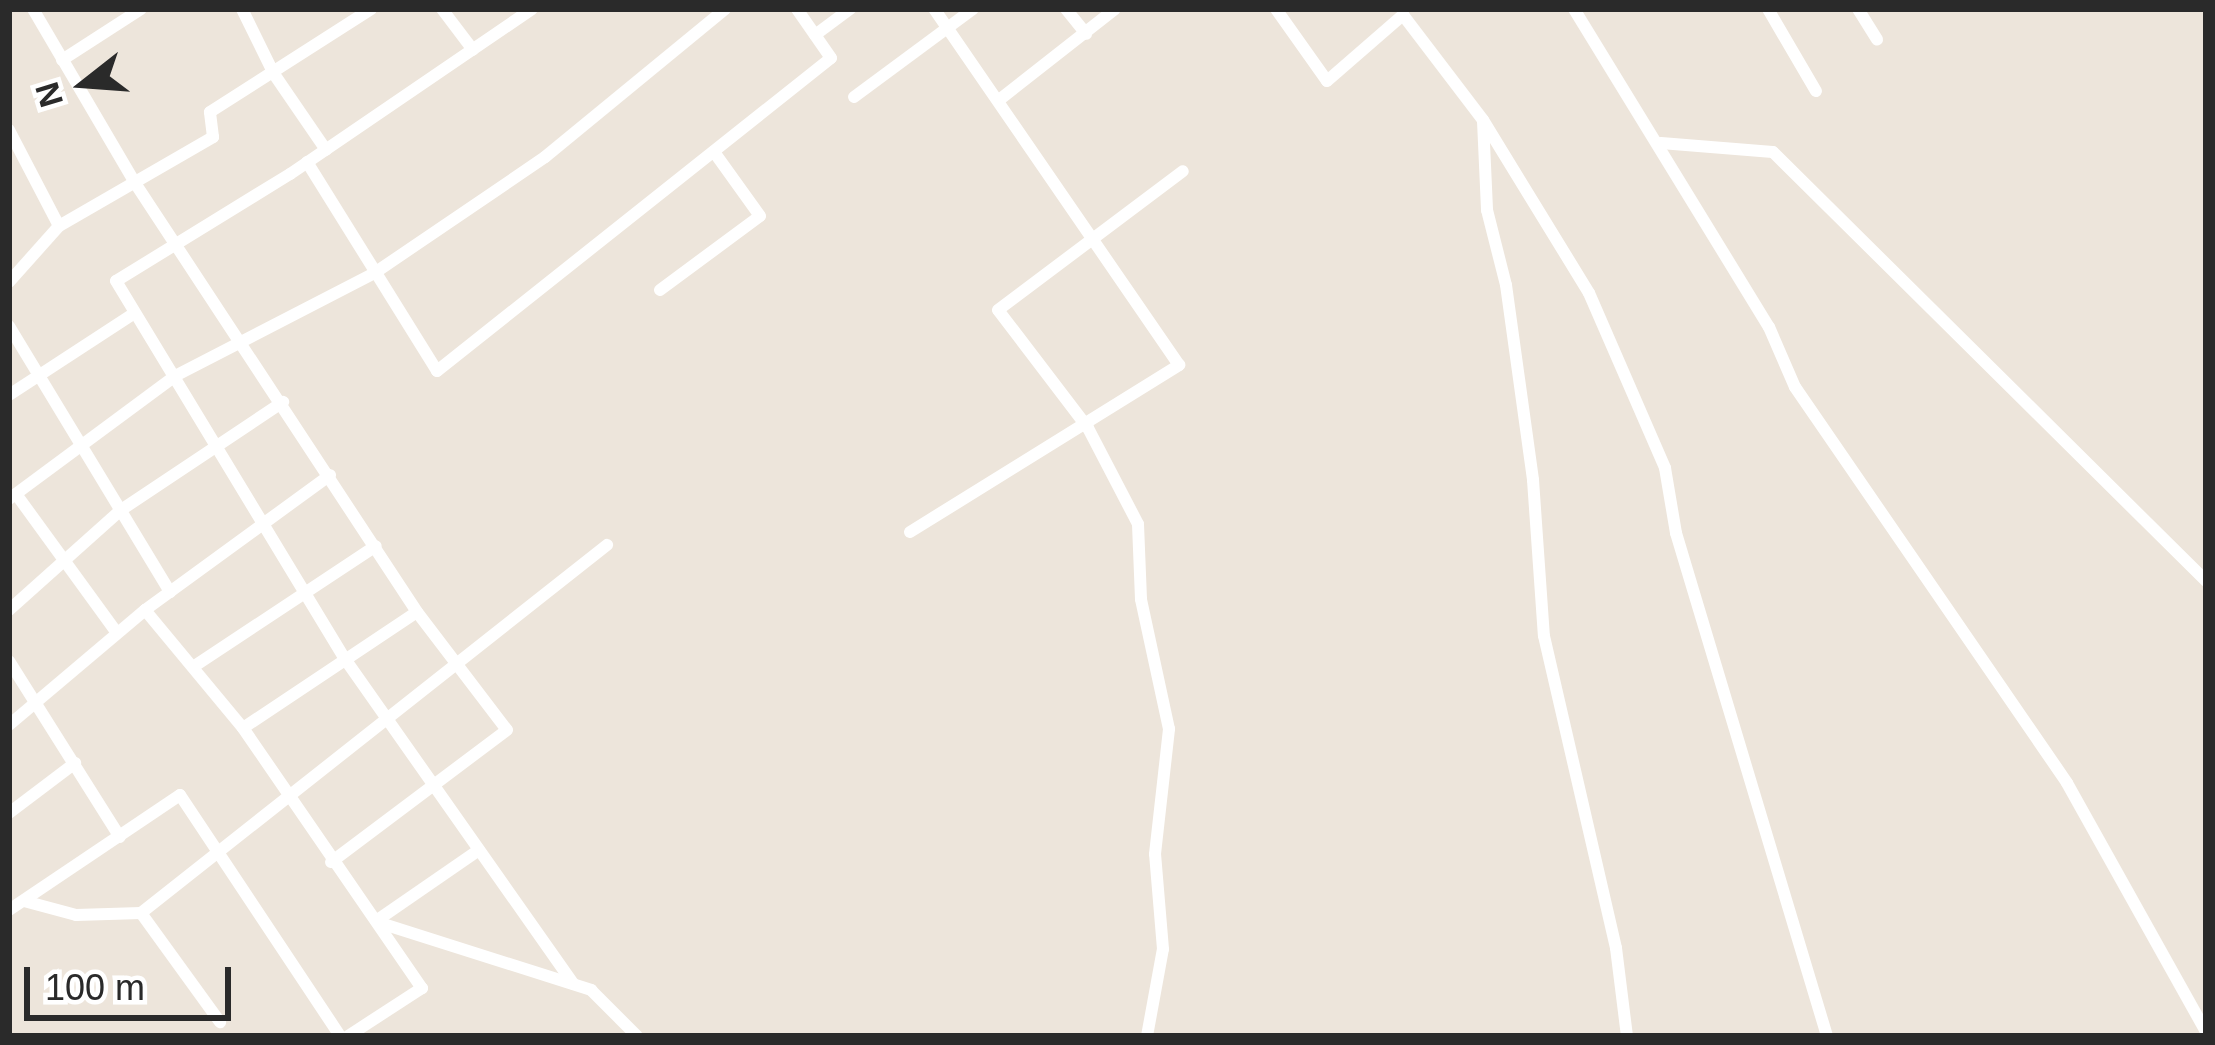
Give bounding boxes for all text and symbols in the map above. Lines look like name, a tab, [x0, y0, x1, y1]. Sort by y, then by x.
north arrow	[24, 24, 144, 144]
text: N	[28, 78, 70, 111]
scale bar	[30, 943, 237, 1017]
text: 100 m	[45, 967, 145, 1008]

